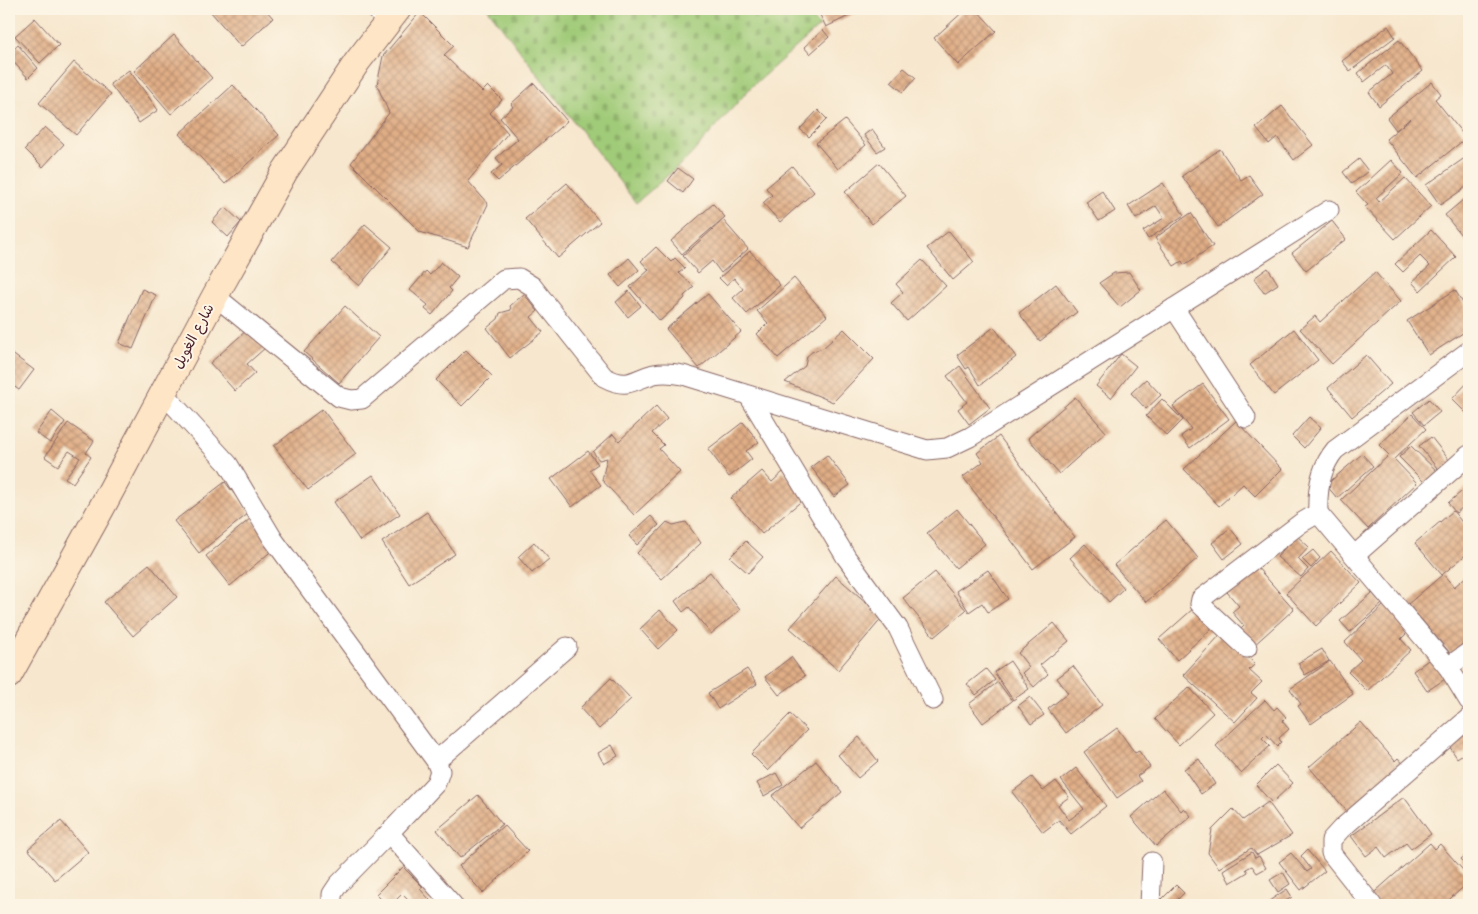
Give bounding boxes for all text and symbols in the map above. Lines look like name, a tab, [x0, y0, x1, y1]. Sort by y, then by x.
street label: شارع الغويل	[168, 300, 219, 372]

